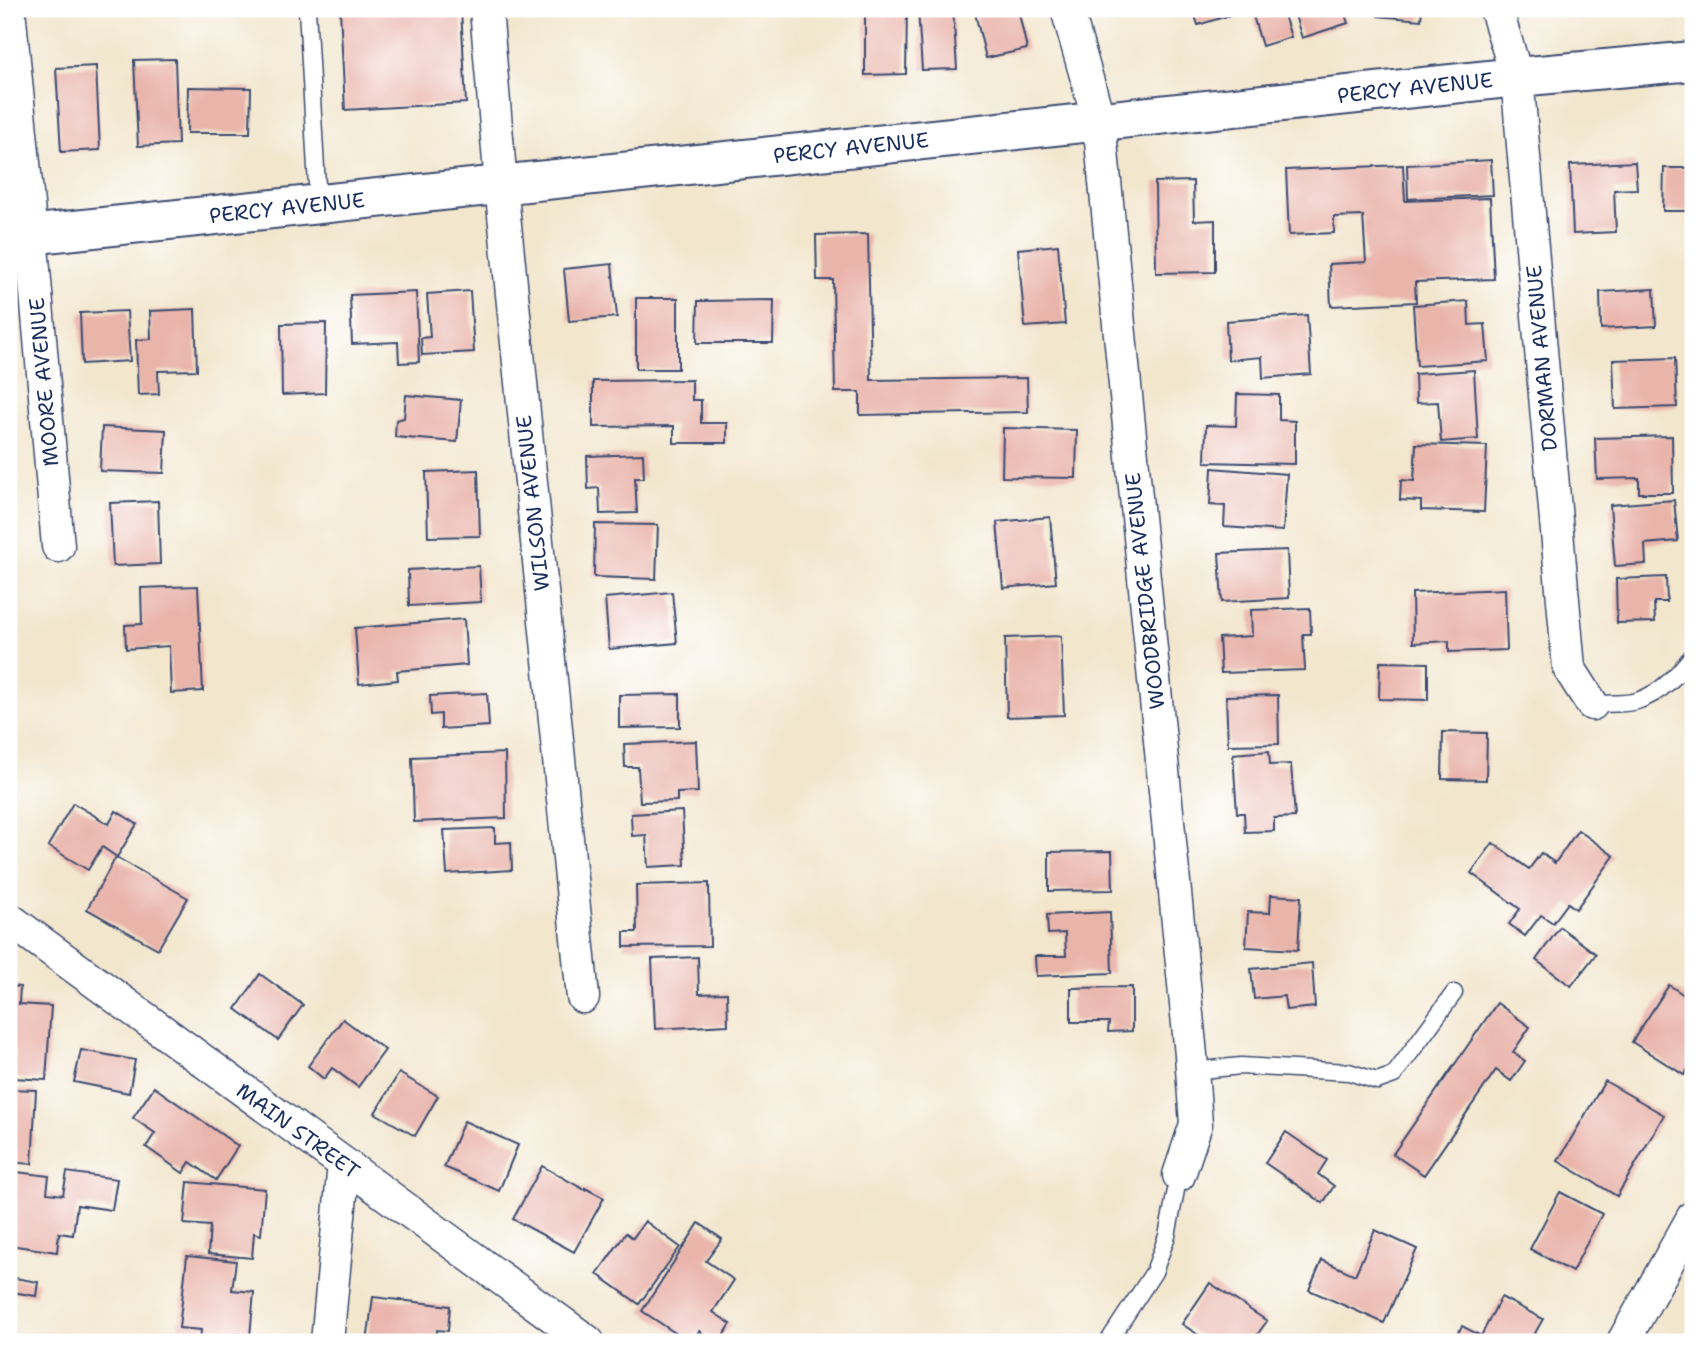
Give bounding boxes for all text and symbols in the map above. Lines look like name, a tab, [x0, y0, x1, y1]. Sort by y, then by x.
street label: PERCY AVENUE	[1336, 66, 1494, 110]
street label: PERCY AVENUE	[772, 126, 930, 170]
street label: PERCY AVENUE	[208, 186, 366, 230]
street label: DORMAN AVENUE	[1520, 264, 1564, 452]
street label: MOORE AVENUE	[23, 296, 65, 468]
street label: WILSON AVENUE	[510, 414, 556, 592]
street label: WOODBRIDGE AVENUE	[1119, 471, 1171, 711]
street label: MAIN STREET	[231, 1077, 365, 1185]

